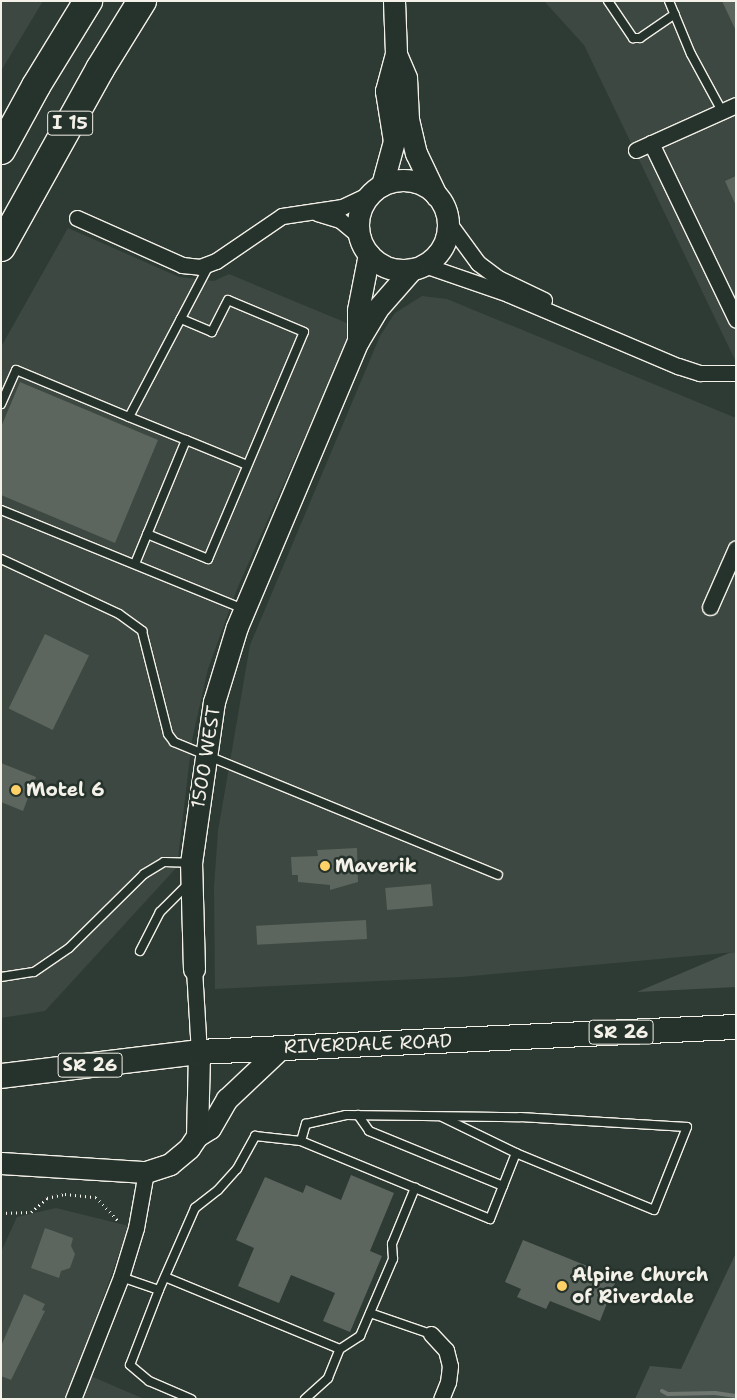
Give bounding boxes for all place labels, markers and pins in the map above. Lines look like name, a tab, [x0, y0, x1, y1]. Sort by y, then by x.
place label: Motel 6	[26, 779, 105, 801]
marker: Motel 6	[10, 784, 22, 796]
place label: Maverik	[335, 855, 417, 877]
marker: Maverik	[319, 860, 331, 872]
place label: Alpine Church of Riverdale	[572, 1264, 708, 1308]
marker: Alpine Church of Riverdale	[556, 1280, 568, 1292]

